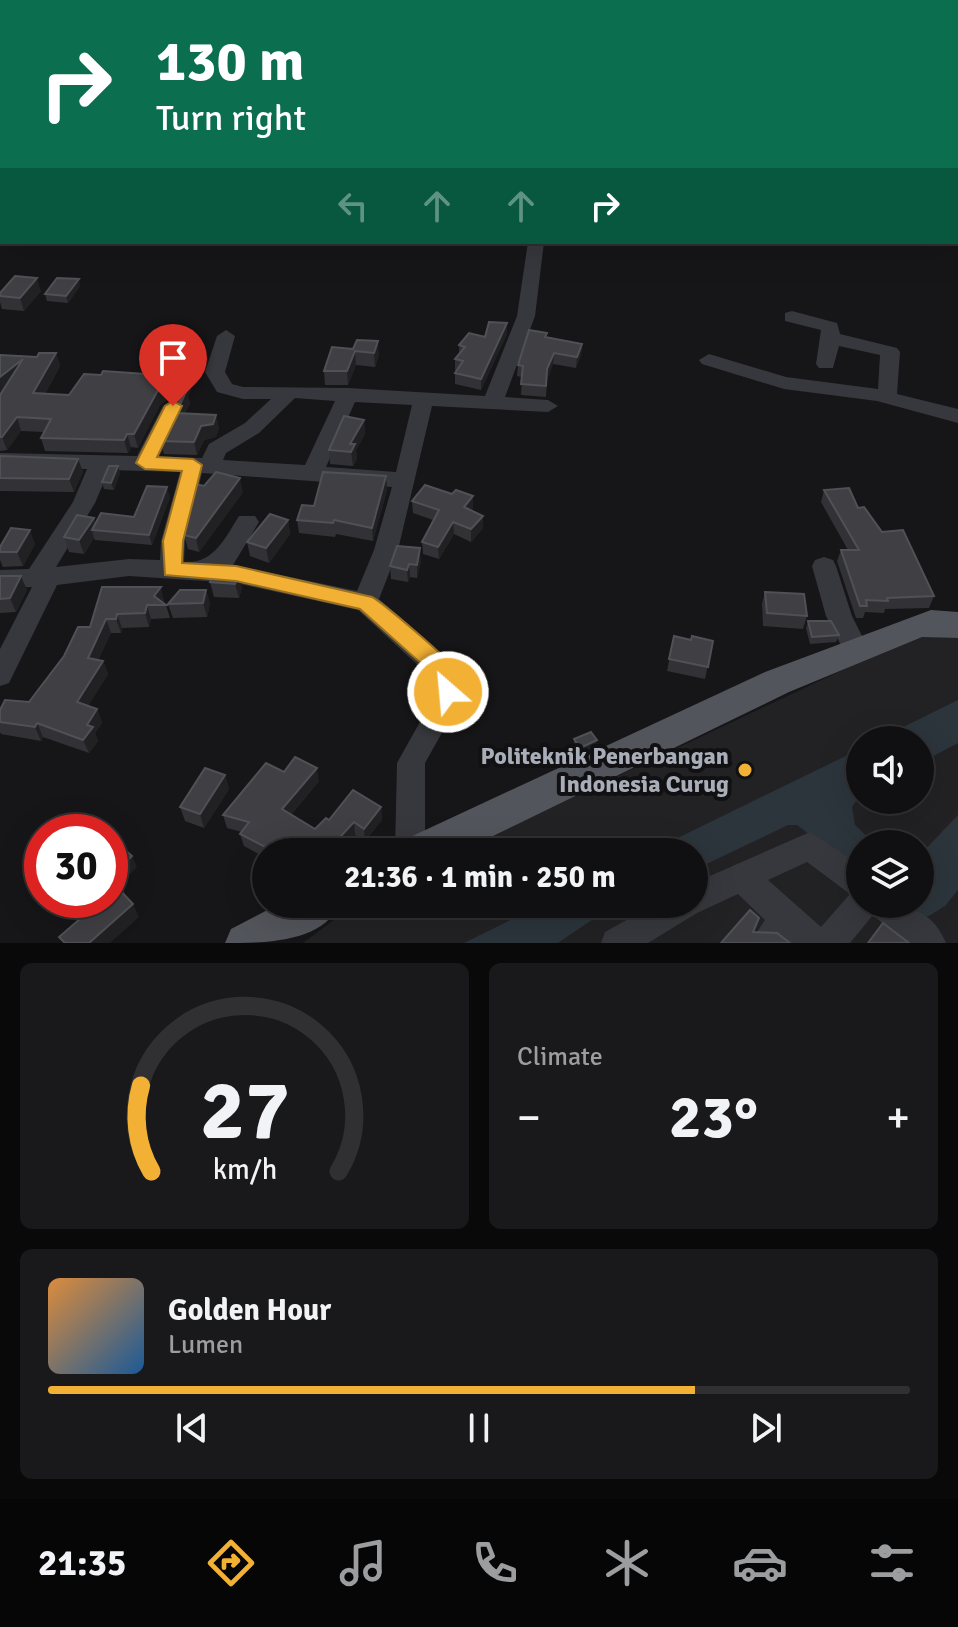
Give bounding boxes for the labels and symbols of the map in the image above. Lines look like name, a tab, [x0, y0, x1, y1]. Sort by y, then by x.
pin	[139, 324, 207, 406]
position arrow	[406, 650, 490, 734]
place label: Politeknik Penerbangan Indonesia Curug	[481, 741, 729, 799]
marker: Politeknik Penerbangan Indonesia Curug	[736, 761, 754, 779]
speed limit sign: 30	[24, 814, 128, 918]

